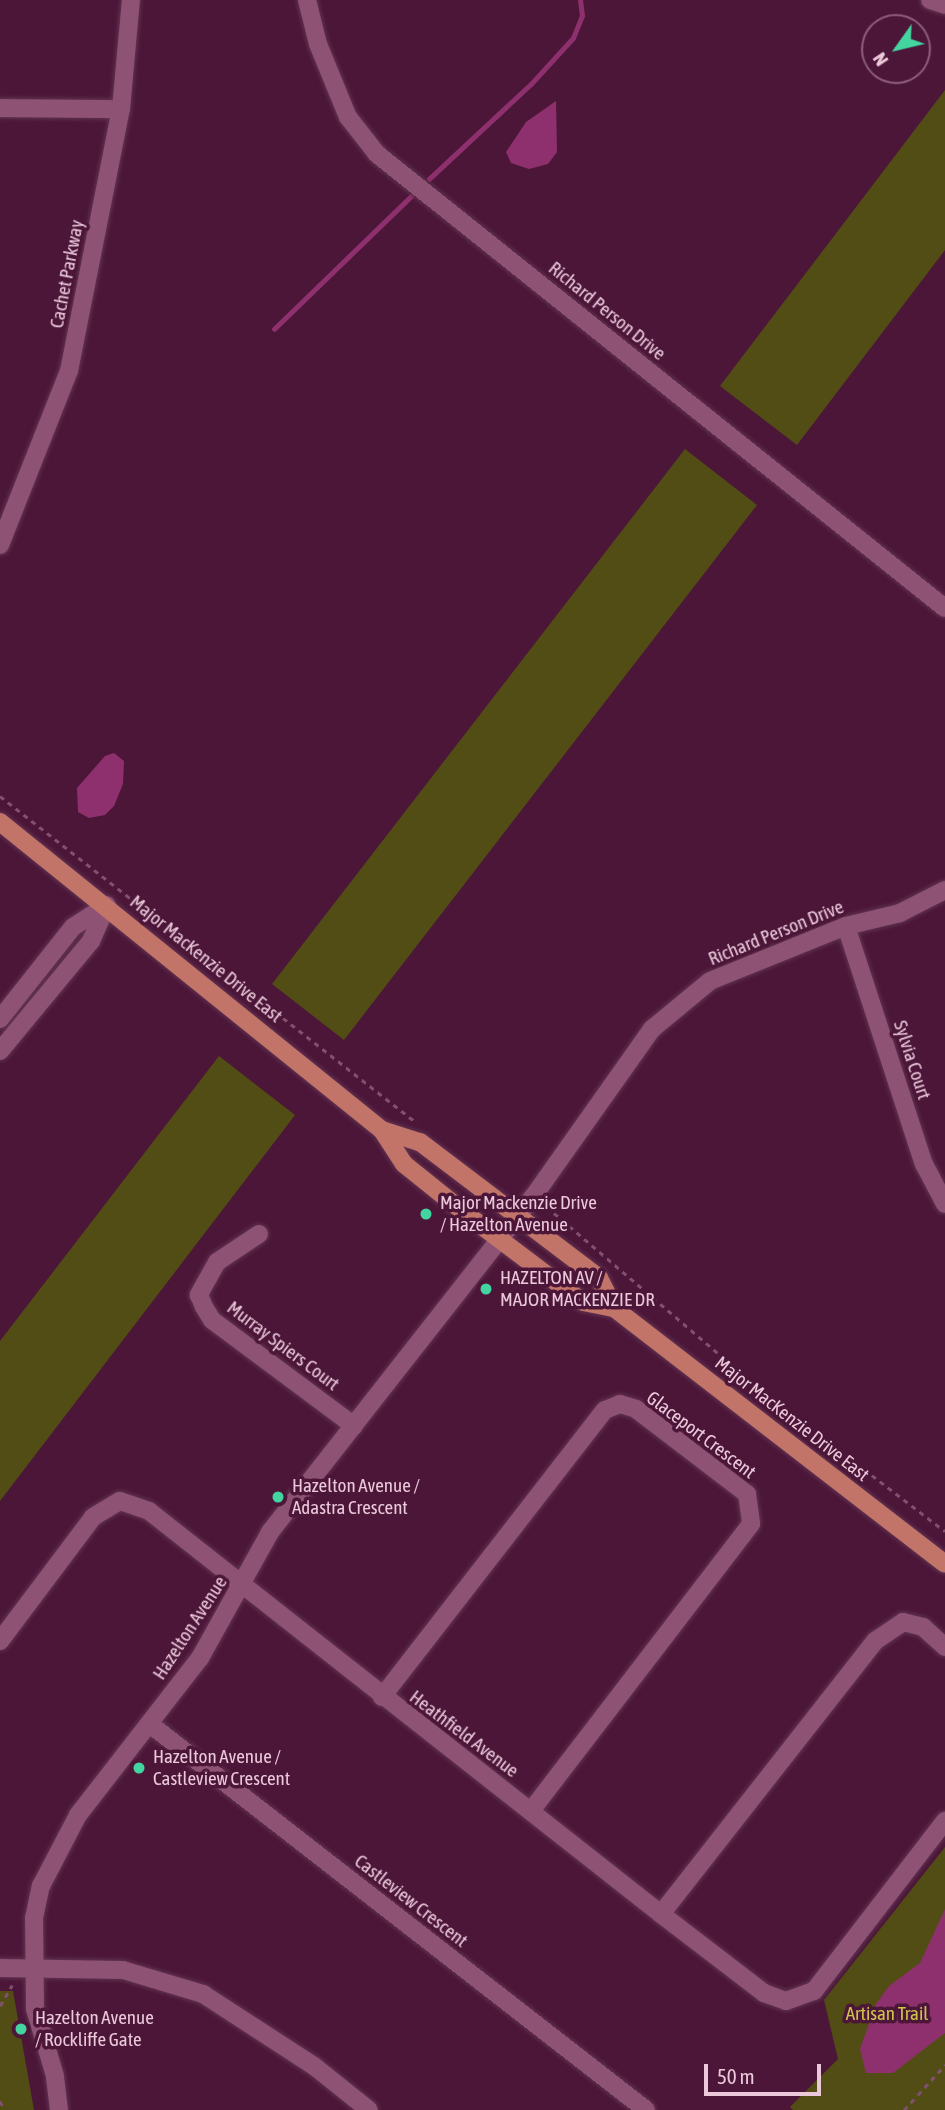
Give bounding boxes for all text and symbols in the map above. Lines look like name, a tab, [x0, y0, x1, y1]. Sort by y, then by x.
north arrow	[861, 14, 931, 84]
text: N	[868, 49, 893, 70]
street label: Cachet Parkway	[45, 218, 89, 330]
street label: Richard Person Drive	[544, 257, 670, 365]
street label: Major MacKenzie Drive East	[125, 891, 287, 1027]
street label: Richard Person Drive	[705, 895, 847, 971]
street label: Sylvia Court	[889, 1018, 935, 1102]
place label: Major Mackenzie Drive / Hazelton Avenue	[440, 1192, 597, 1236]
marker: Major Mackenzie Drive / Hazelton Avenue	[418, 1206, 434, 1222]
place label: HAZELTON AV / MAJOR MACKENZIE DR	[500, 1267, 655, 1311]
marker: HAZELTON AV / MAJOR MACKENZIE DR	[478, 1281, 494, 1297]
street label: Murray Spiers Court	[222, 1296, 344, 1396]
street label: Major MacKenzie Drive East	[710, 1352, 874, 1486]
street label: Glaceport Crescent	[642, 1387, 760, 1483]
place label: Hazelton Avenue / Adastra Crescent	[292, 1475, 420, 1519]
marker: Hazelton Avenue / Adastra Crescent	[270, 1489, 286, 1505]
street label: Hazelton Avenue	[148, 1572, 232, 1684]
street label: Heathfield Avenue	[405, 1686, 523, 1782]
place label: Hazelton Avenue / Castleview Crescent	[153, 1746, 290, 1790]
marker: Hazelton Avenue / Castleview Crescent	[131, 1760, 147, 1776]
street label: Castleview Crescent	[350, 1850, 472, 1952]
park label: Artisan Trail	[846, 2003, 928, 2025]
place label: Hazelton Avenue / Rockliffe Gate	[35, 2007, 154, 2051]
marker: Hazelton Avenue / Rockliffe Gate	[13, 2021, 29, 2037]
scale bar	[707, 2050, 824, 2094]
text: 50 m	[717, 2064, 755, 2088]

